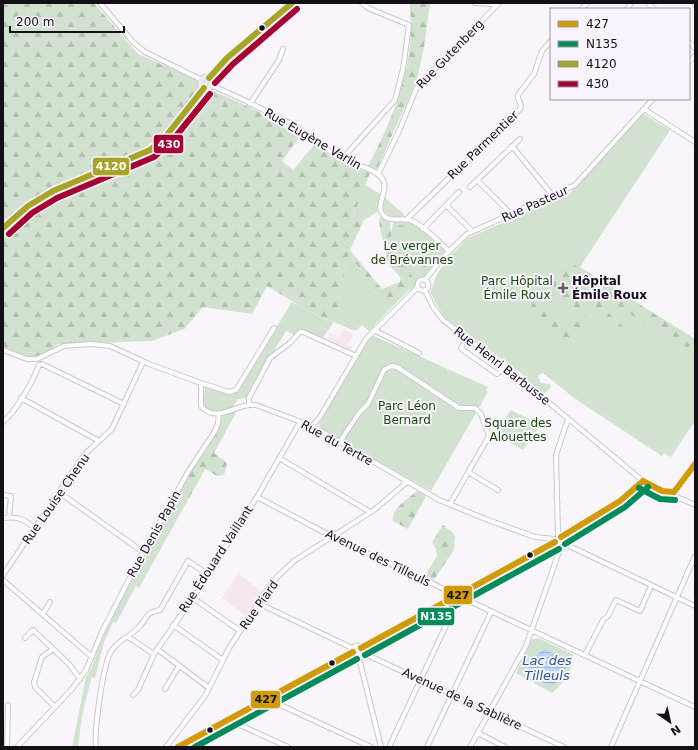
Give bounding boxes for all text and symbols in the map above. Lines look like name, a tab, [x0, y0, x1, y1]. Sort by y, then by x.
scale bar	[10, 8, 124, 34]
legend	[550, 8, 690, 100]
text: 200 m	[16, 15, 54, 29]
street label: Rue Gutenberg	[414, 17, 486, 91]
text: 427	[586, 17, 609, 31]
unlabelled marker	[257, 23, 267, 33]
text: N135	[586, 37, 618, 51]
text: 4120	[586, 57, 617, 71]
text: 430	[586, 77, 609, 91]
street label: Rue Eugène Varlin	[262, 106, 364, 172]
street label: Rue Parmentier	[445, 108, 521, 182]
line badge: 430	[153, 134, 184, 154]
text: 430	[158, 138, 181, 151]
line badge: 4120	[92, 157, 130, 176]
text: 4120	[96, 160, 127, 173]
street label: Rue Pasteur	[499, 183, 571, 225]
park label: Le verger de Brévannes	[371, 239, 453, 267]
park label: Parc Hôpital Émile Roux	[481, 274, 553, 302]
place label: Hôpital Émile Roux	[572, 274, 647, 302]
marker: Hôpital Émile Roux	[557, 282, 569, 294]
street label: Rue Henri Barbusse	[451, 324, 553, 408]
park label: Parc Léon Bernard	[378, 399, 436, 427]
park label: Square des Alouettes	[484, 416, 552, 444]
street label: Rue du Tertre	[299, 417, 375, 469]
street label: Rue Louise Chenu	[19, 451, 93, 547]
street label: Rue Denis Papin	[124, 488, 184, 580]
street label: Rue Édouard Vaillant	[175, 502, 256, 615]
street label: Avenue des Tilleuls	[323, 526, 433, 590]
unlabelled marker	[525, 550, 535, 560]
street label: Rue Piard	[237, 578, 281, 632]
line badge: 427	[443, 585, 473, 605]
text: 427	[447, 589, 469, 602]
line badge: N135	[417, 607, 455, 626]
text: N135	[420, 610, 452, 623]
water label: Lac des Tilleuls	[522, 653, 572, 683]
unlabelled marker	[327, 658, 337, 668]
street label: Avenue de la Sablière	[400, 665, 524, 733]
line badge: 427	[250, 690, 281, 709]
text: 427	[255, 693, 277, 706]
north arrow	[650, 702, 690, 742]
text: N	[668, 722, 683, 738]
unlabelled marker	[205, 725, 215, 735]

